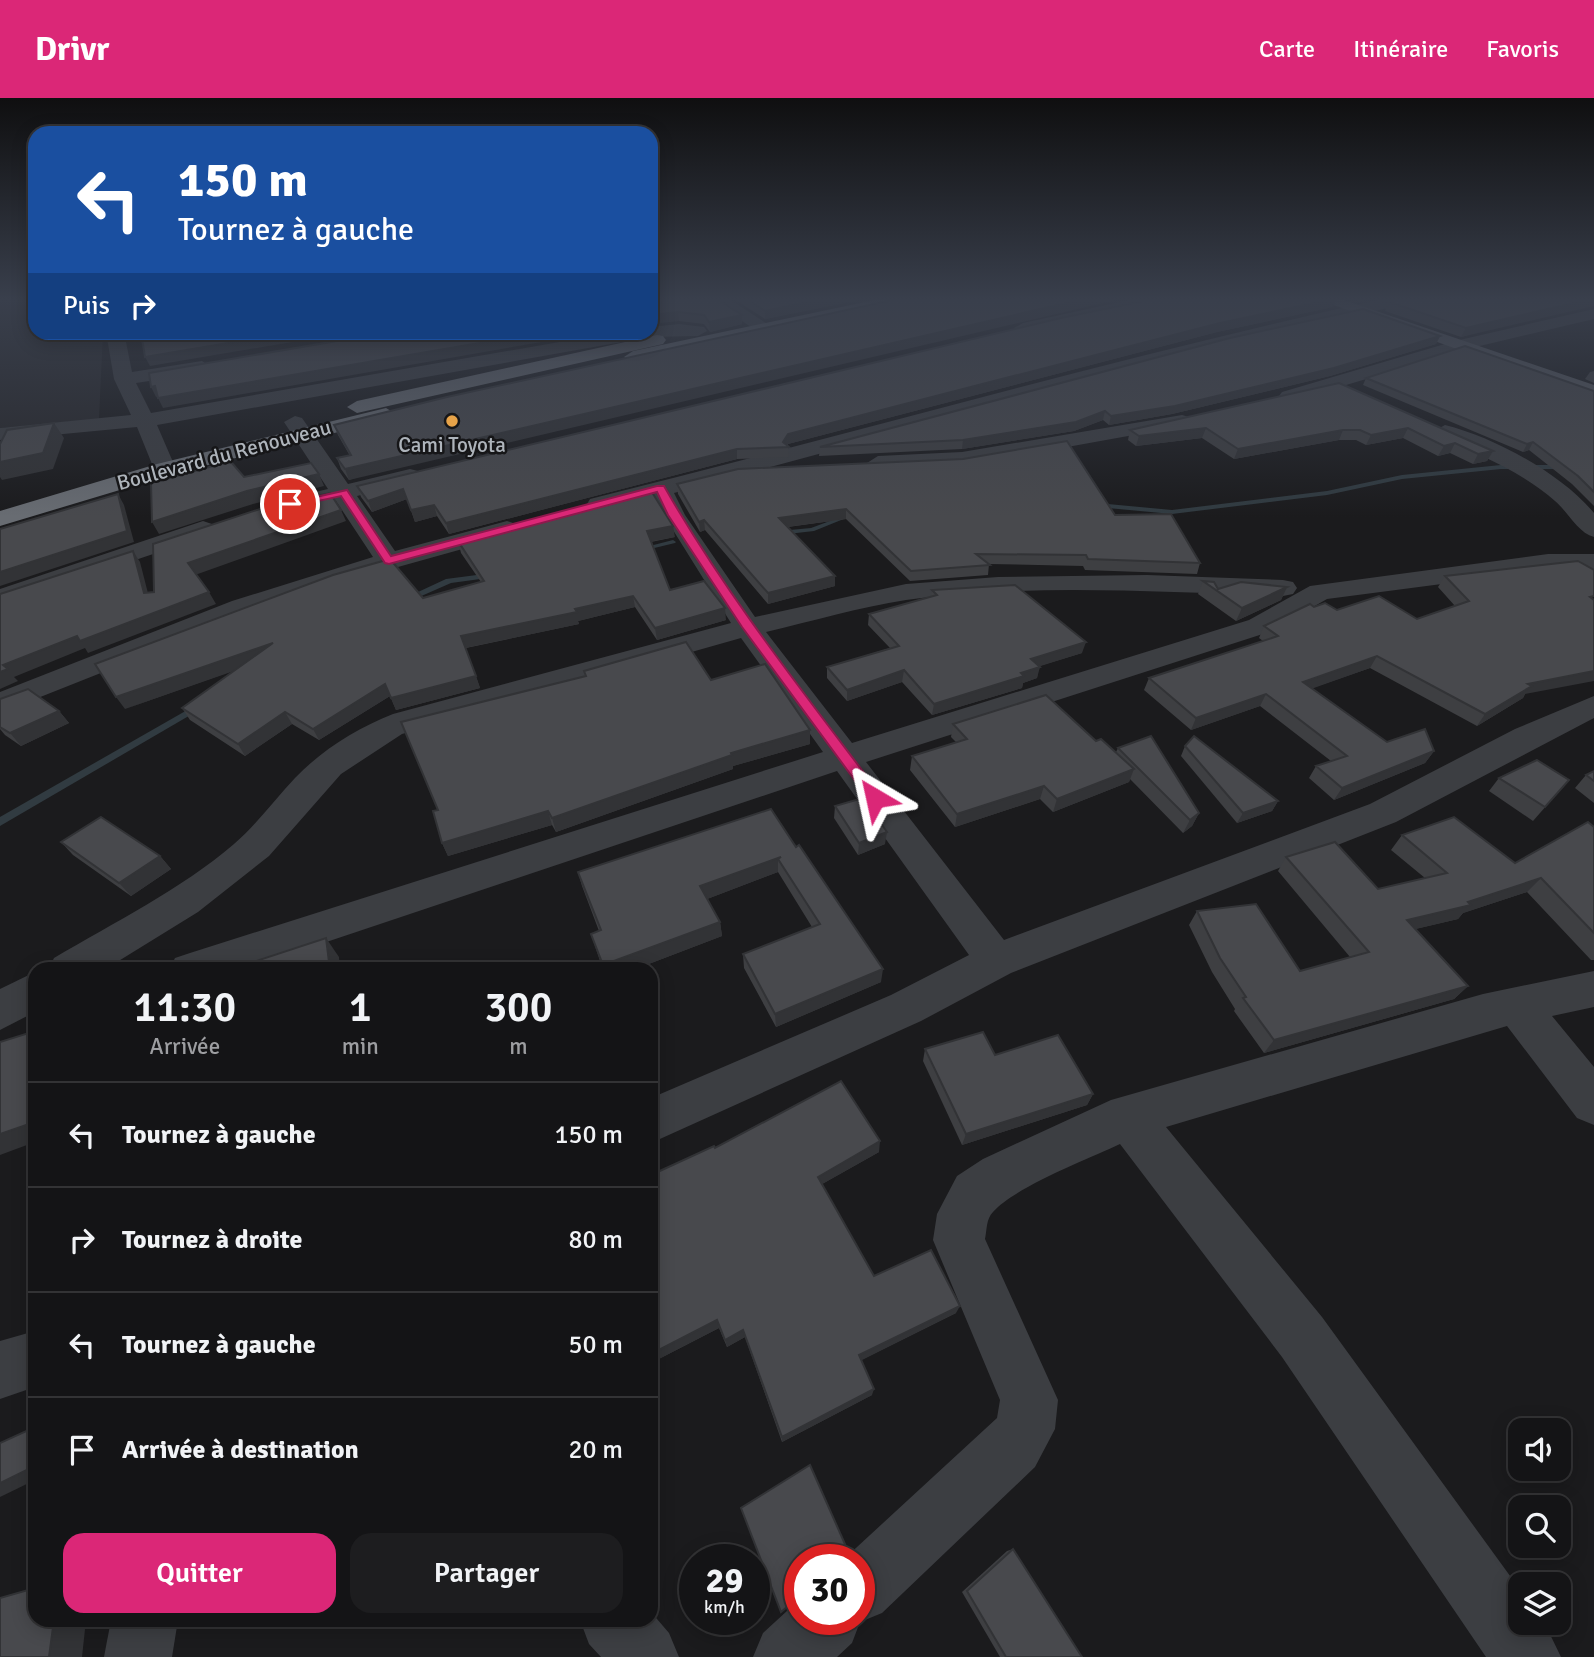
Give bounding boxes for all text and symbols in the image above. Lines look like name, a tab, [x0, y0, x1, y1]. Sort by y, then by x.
text: Drivr	[35, 29, 109, 70]
text: Carte	[1259, 34, 1315, 64]
text: Itinéraire	[1353, 34, 1448, 64]
text: Favoris	[1486, 34, 1559, 64]
text: 150 m	[178, 150, 308, 210]
icon: left	[63, 154, 154, 245]
text: Tournez à gauche	[178, 210, 414, 249]
icon: right	[124, 287, 162, 325]
text: Puis	[63, 290, 110, 322]
marker: Cami Toyota	[444, 413, 460, 429]
street label: Boulevard du Renouveau	[114, 414, 334, 496]
place label: Cami Toyota	[398, 432, 506, 458]
pin	[260, 474, 320, 534]
icon: arrive	[271, 485, 309, 523]
position arrow	[838, 761, 912, 835]
text: 11:30	[134, 982, 236, 1033]
text: 1	[349, 982, 372, 1033]
text: 300	[484, 982, 552, 1033]
text: Arrivée	[150, 1032, 220, 1061]
text: min	[342, 1032, 379, 1061]
text: m	[509, 1032, 528, 1061]
icon: left	[63, 1116, 101, 1154]
text: Tournez à gauche	[122, 1119, 316, 1151]
text: 150 m	[554, 1119, 623, 1151]
icon: right	[63, 1221, 101, 1259]
text: Tournez à droite	[122, 1224, 302, 1256]
text: 80 m	[568, 1224, 623, 1256]
icon: left	[63, 1326, 101, 1364]
text: Tournez à gauche	[122, 1329, 316, 1361]
text: 50 m	[568, 1329, 623, 1361]
map controls	[1508, 1418, 1571, 1635]
button: sound	[1508, 1418, 1571, 1481]
icon: arrive	[63, 1431, 101, 1469]
text: Arrivée à destination	[122, 1434, 359, 1466]
text: 20 m	[568, 1434, 623, 1466]
button: search	[1508, 1495, 1571, 1558]
button: Quitter	[63, 1533, 336, 1613]
button: Partager	[350, 1533, 623, 1613]
speed limit sign: 30	[784, 1544, 875, 1635]
text: 29	[706, 1559, 743, 1602]
button: layers	[1508, 1572, 1571, 1635]
text: km/h	[704, 1596, 745, 1618]

